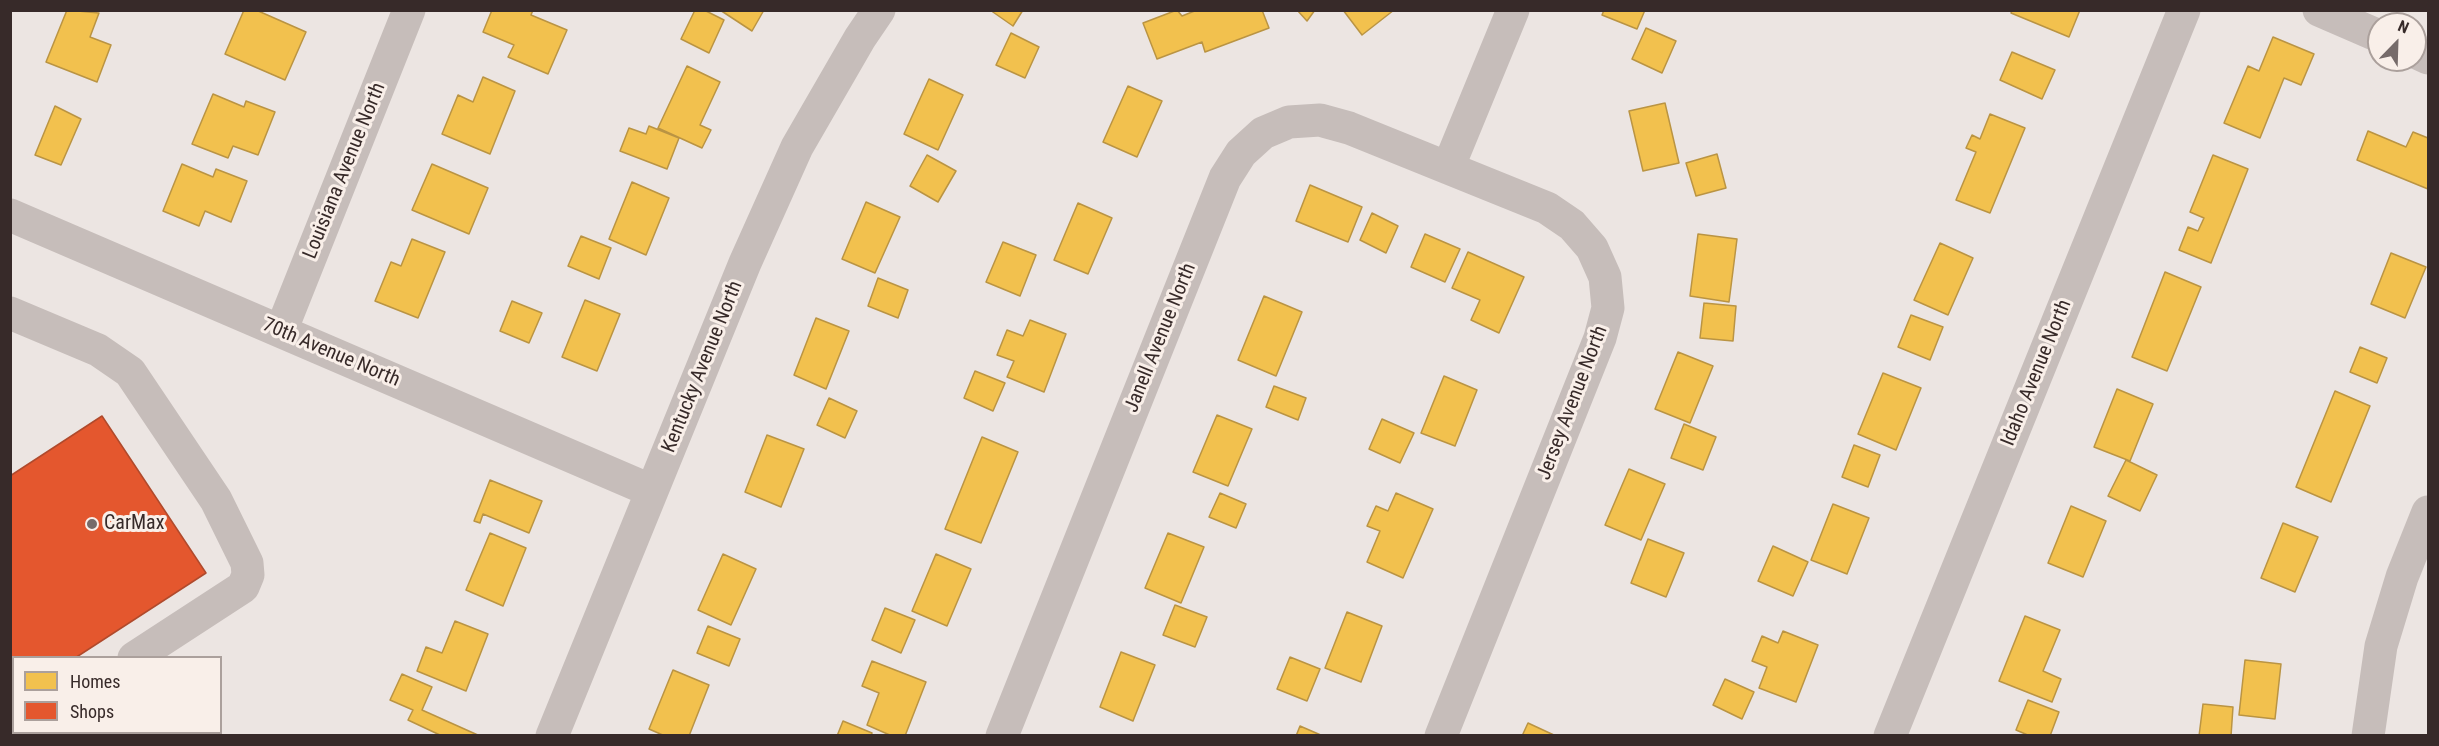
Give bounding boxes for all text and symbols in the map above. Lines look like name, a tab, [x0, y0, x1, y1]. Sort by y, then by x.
north arrow	[2367, 12, 2427, 72]
text: N	[2395, 16, 2412, 37]
street label: Louisiana Avenue North	[299, 79, 391, 263]
street label: Janell Avenue North	[1120, 260, 1202, 416]
street label: Kentucky Avenue North	[658, 278, 748, 456]
street label: Idaho Avenue North	[1997, 296, 2077, 450]
street label: 70th Avenue North	[259, 313, 403, 393]
street label: Jersey Avenue North	[1533, 323, 1613, 483]
place label: CarMax	[104, 512, 164, 536]
marker: CarMax	[85, 517, 99, 531]
legend	[12, 656, 222, 734]
text: Homes	[70, 671, 120, 692]
text: Shops	[70, 701, 114, 722]

